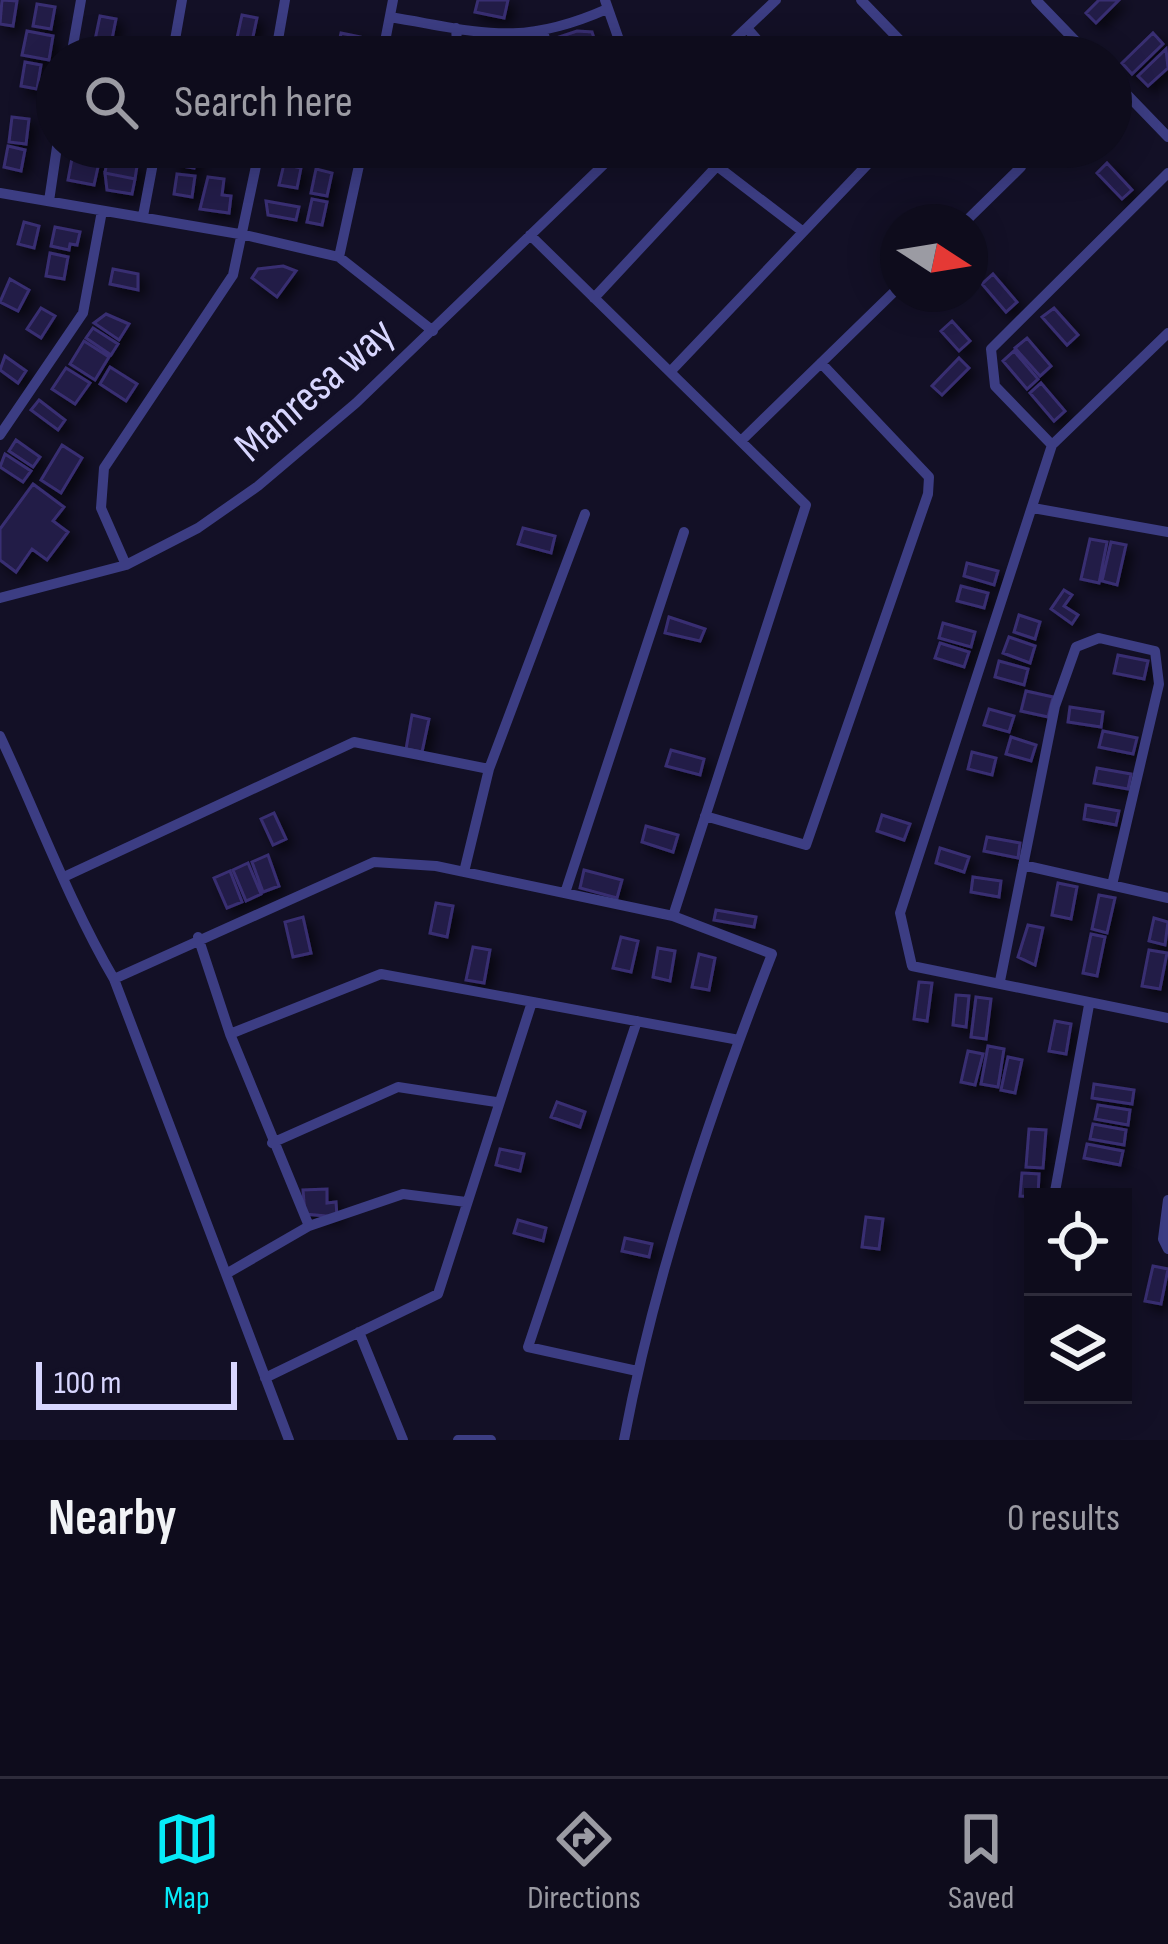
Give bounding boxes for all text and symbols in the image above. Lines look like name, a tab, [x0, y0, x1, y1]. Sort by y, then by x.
search box	[36, 36, 1132, 168]
icon: search	[78, 69, 144, 135]
text: Search here	[174, 75, 353, 130]
north arrow	[880, 204, 988, 312]
street label: Manresa way	[224, 306, 406, 474]
map controls	[1024, 1188, 1132, 1404]
button: locate	[1024, 1188, 1132, 1296]
button: layers	[1024, 1296, 1132, 1404]
scale bar	[36, 1356, 237, 1409]
text: 100 m	[54, 1363, 121, 1403]
text: Nearby	[48, 1488, 177, 1549]
text: 0 results	[1007, 1495, 1120, 1542]
tab: Map	[154, 1806, 220, 1918]
tab: Directions	[527, 1806, 641, 1918]
tab: Saved	[948, 1806, 1014, 1918]

